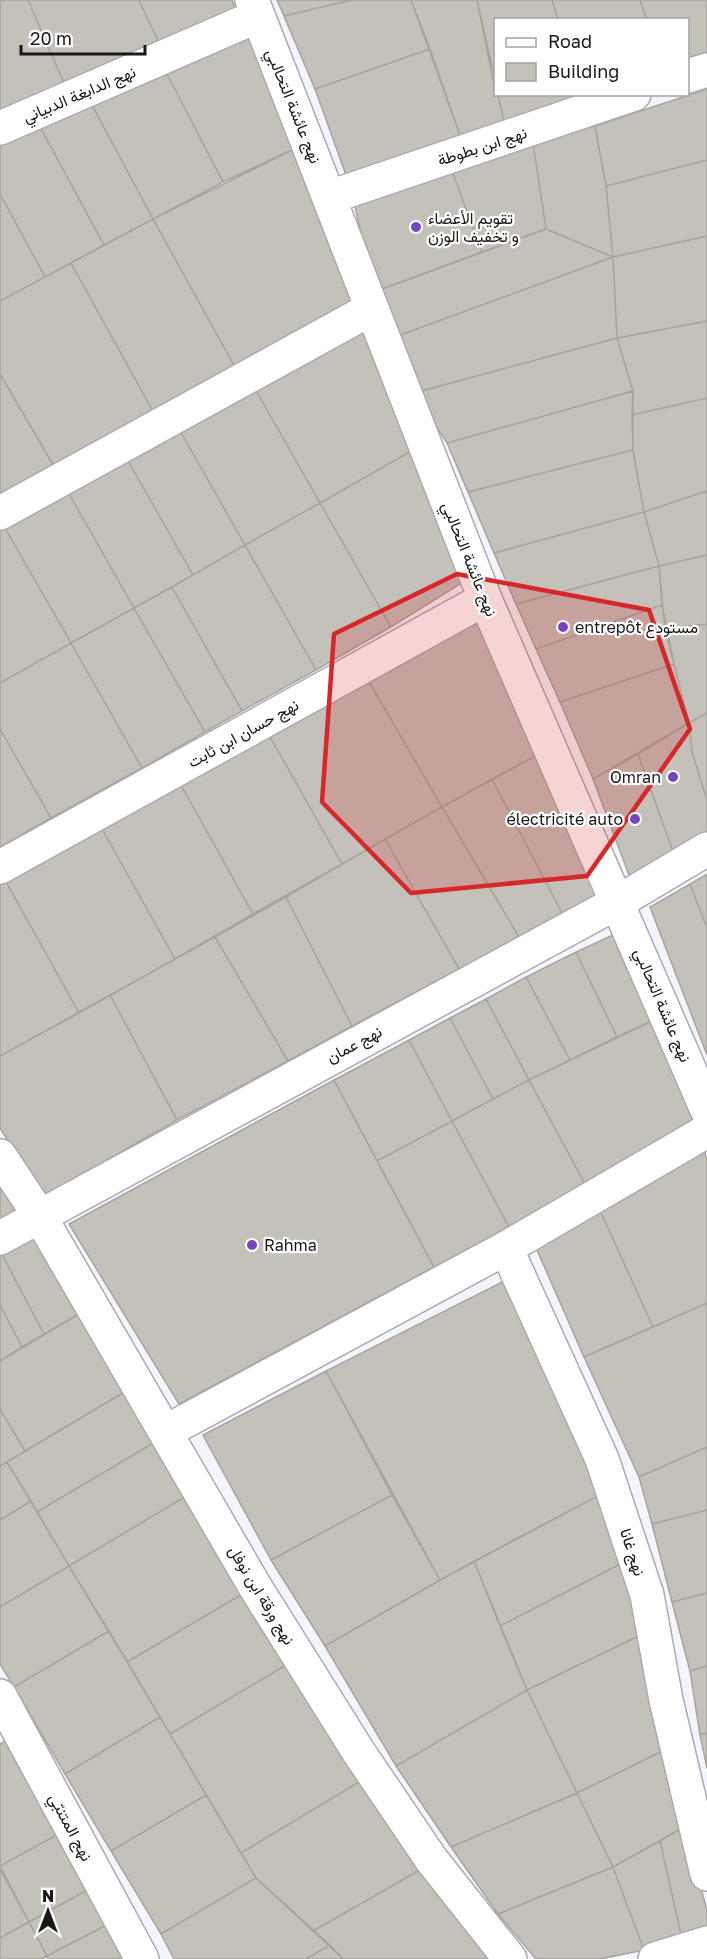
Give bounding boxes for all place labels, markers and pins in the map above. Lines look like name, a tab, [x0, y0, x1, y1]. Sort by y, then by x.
place label: تقويم الأعضاء و تخفيف الوزن	[428, 208, 519, 247]
marker: تقويم الأعضاء و تخفيف الوزن	[409, 220, 423, 234]
place label: entrepôt مستودع	[575, 617, 698, 639]
marker: entrepôt مستودع	[556, 620, 570, 634]
place label: Omran	[610, 767, 661, 787]
marker: Omran	[666, 770, 680, 784]
place label: électricité auto	[506, 809, 623, 829]
marker: électricité auto	[628, 812, 642, 826]
place label: Rahma	[264, 1235, 317, 1255]
marker: Rahma	[245, 1238, 259, 1252]

